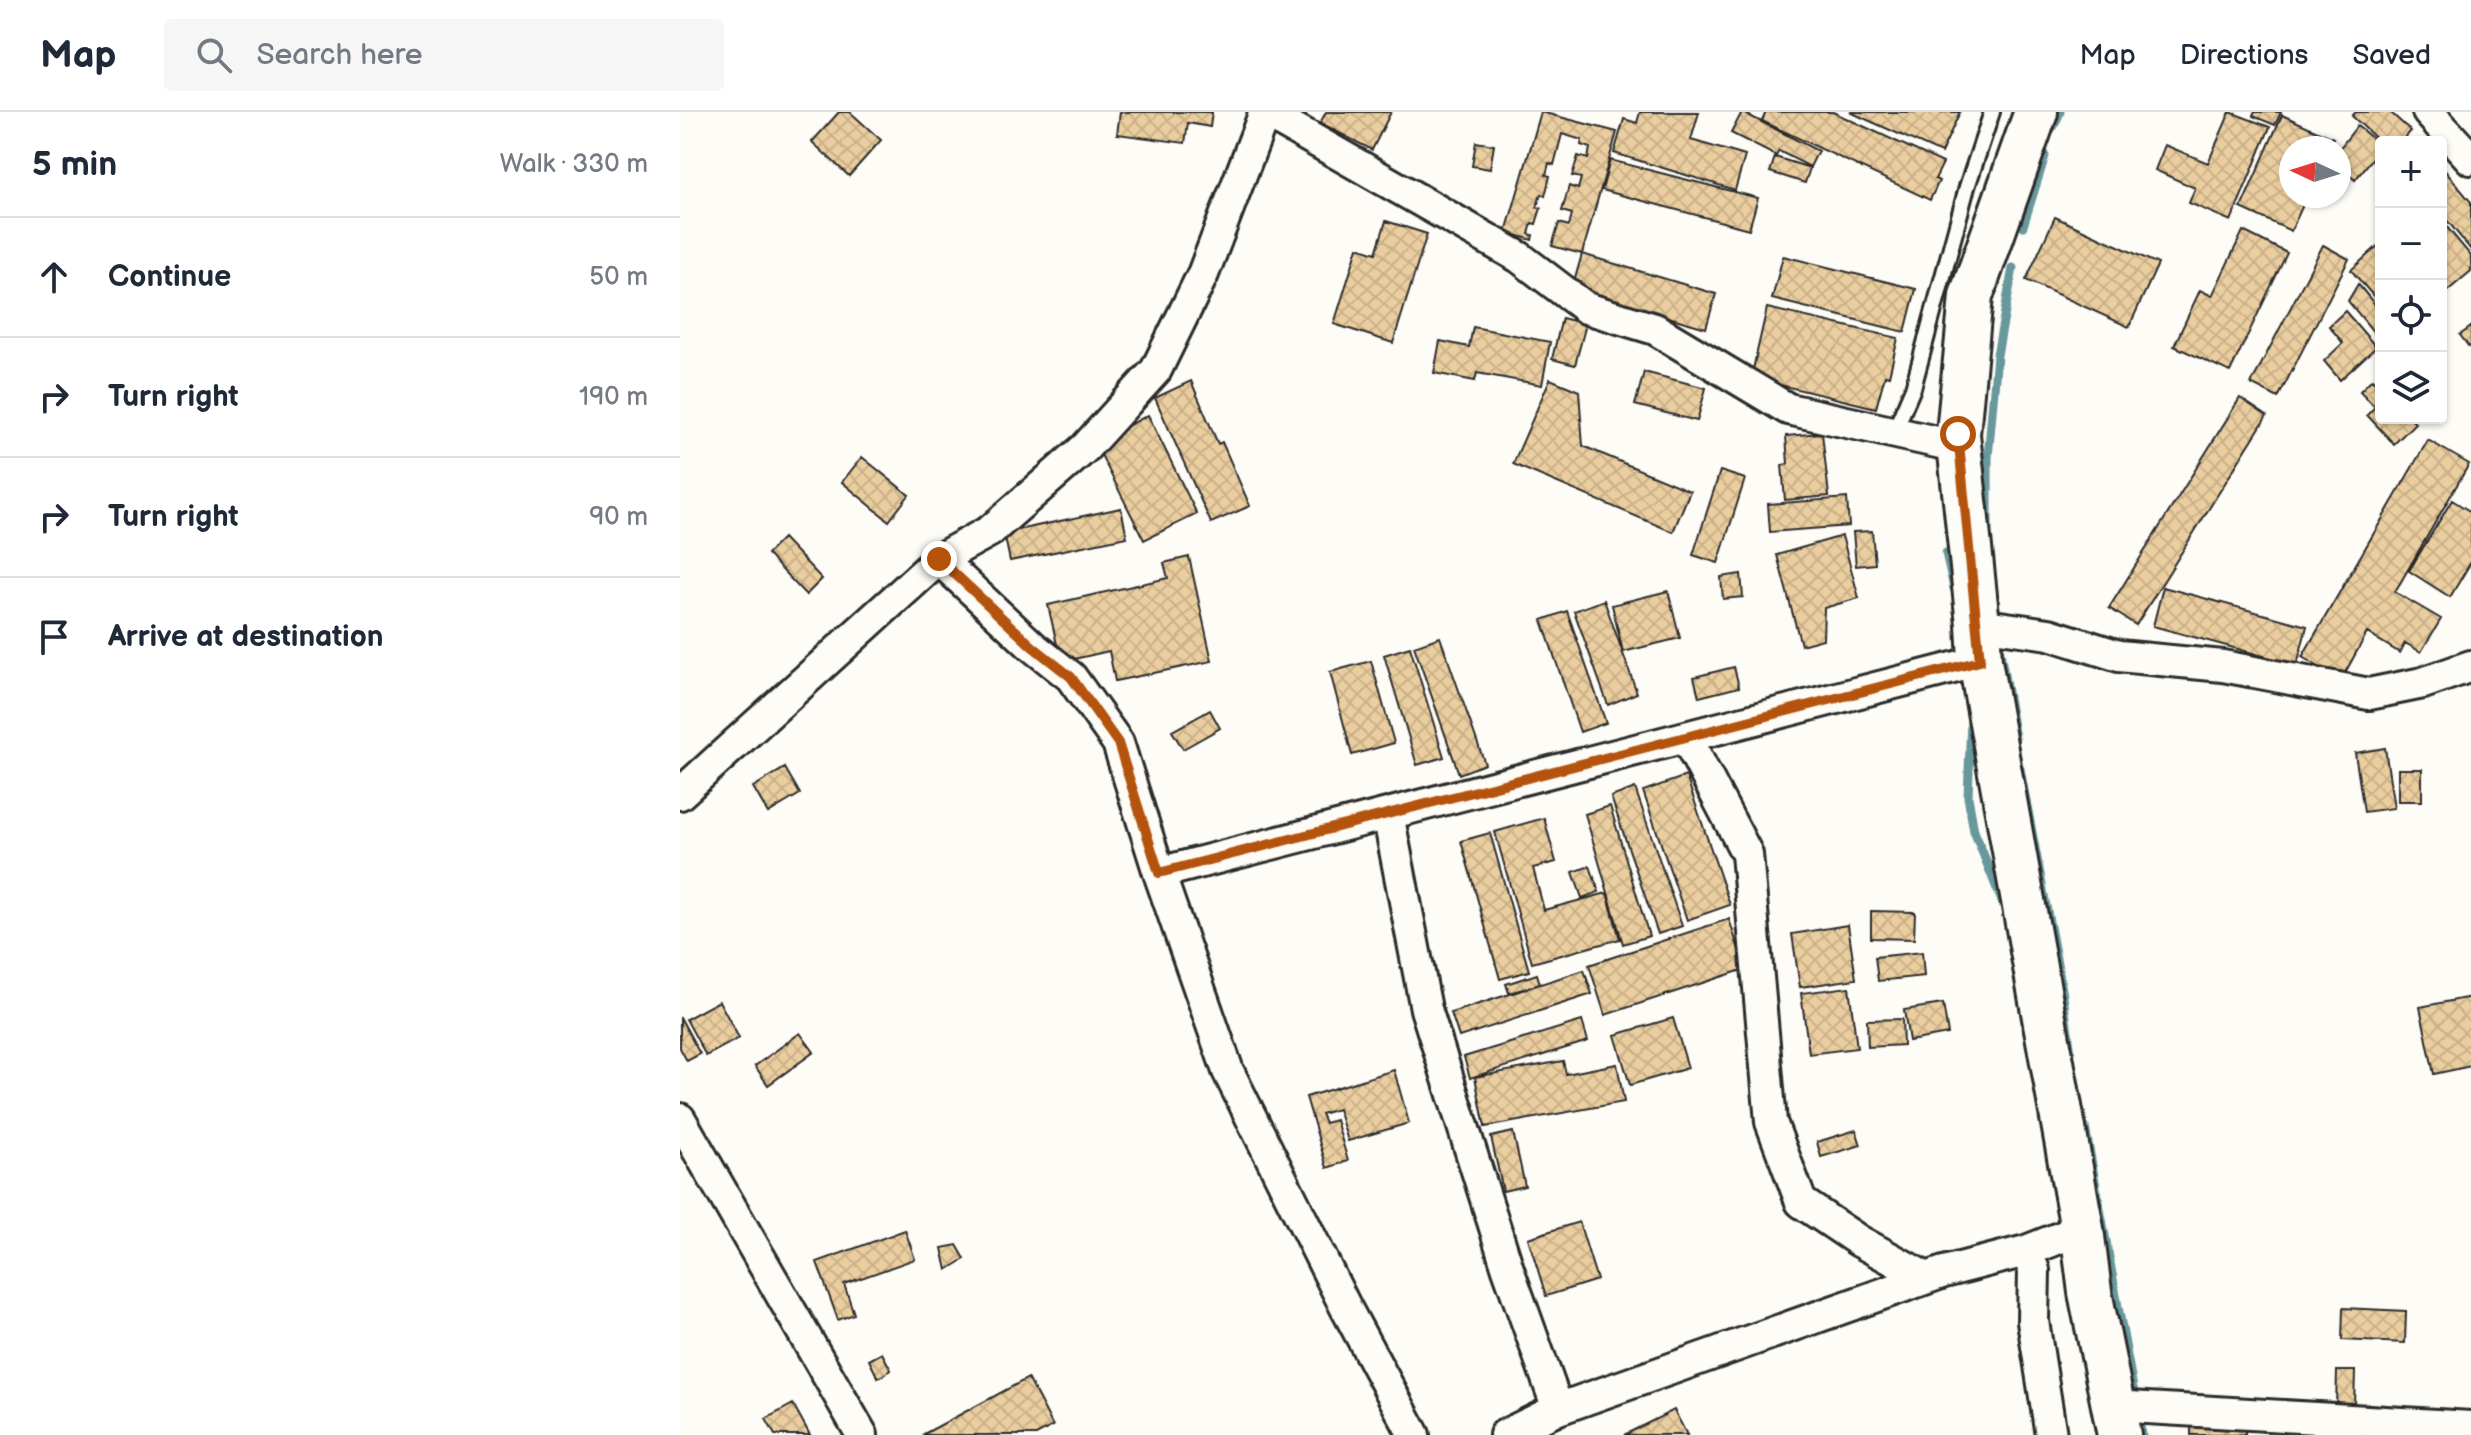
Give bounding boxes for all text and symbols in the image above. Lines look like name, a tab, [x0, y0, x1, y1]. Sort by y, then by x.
search box	[164, 19, 724, 91]
text: Map	[40, 33, 116, 78]
icon: search	[192, 33, 236, 77]
text: Search here	[256, 37, 423, 73]
text: Map	[2079, 39, 2136, 72]
text: Directions	[2180, 39, 2308, 72]
text: Saved	[2352, 39, 2431, 72]
north arrow	[2279, 136, 2351, 208]
map controls	[2375, 136, 2447, 424]
button: +	[2375, 136, 2447, 208]
text: 5 min	[32, 144, 117, 185]
text: Walk · 330 m	[500, 149, 648, 180]
button: −	[2375, 208, 2447, 280]
icon: ahead	[32, 255, 76, 299]
text: Continue	[108, 259, 231, 295]
text: 50 m	[589, 262, 648, 293]
button: locate	[2375, 280, 2447, 352]
button: layers	[2375, 352, 2447, 424]
icon: right	[32, 375, 76, 419]
text: Turn right	[108, 379, 239, 415]
text: 190 m	[579, 382, 648, 413]
route start	[1940, 416, 1976, 452]
icon: right	[32, 495, 76, 539]
text: Turn right	[108, 499, 239, 535]
text: 90 m	[589, 502, 648, 533]
route end	[921, 541, 957, 577]
icon: arrive	[32, 615, 76, 659]
text: Arrive at destination	[108, 619, 384, 655]

